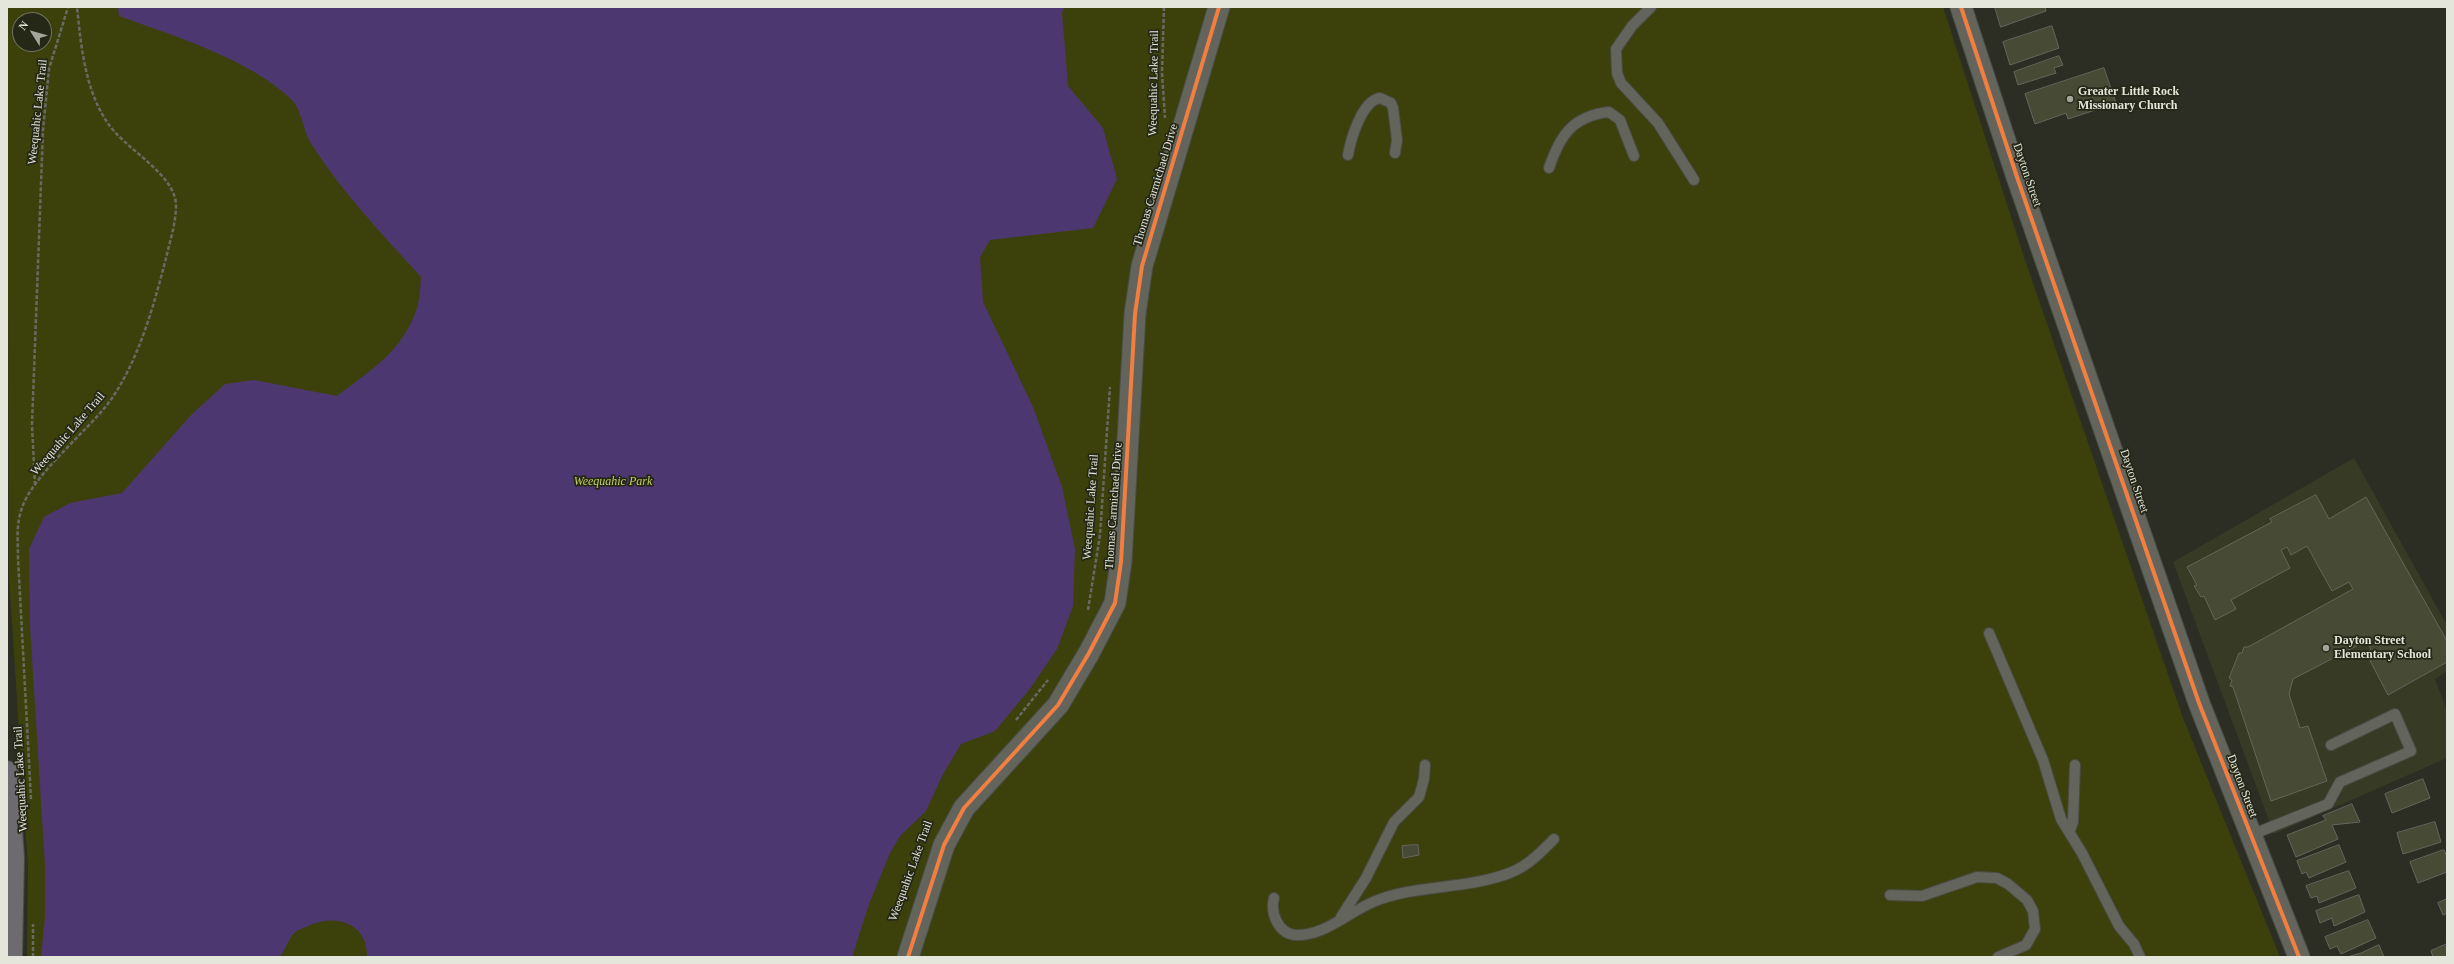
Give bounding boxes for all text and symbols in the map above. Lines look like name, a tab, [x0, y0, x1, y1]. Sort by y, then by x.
north arrow	[12, 12, 52, 52]
text: N	[16, 19, 30, 32]
street label: Weequahic Lake Trail	[1146, 30, 1162, 136]
street label: Weequahic Lake Trail	[25, 59, 51, 165]
place label: Greater Little Rock Missionary Church	[2078, 85, 2179, 113]
marker: Greater Little Rock Missionary Church	[2065, 94, 2075, 104]
street label: Thomas Carmichael Drive	[1131, 122, 1181, 248]
street label: Dayton Street	[2009, 141, 2045, 209]
street label: Weequahic Lake Trail	[28, 389, 108, 479]
street label: Thomas Carmichael Drive	[1102, 442, 1126, 570]
street label: Dayton Street	[2116, 447, 2152, 515]
street label: Weequahic Lake Trail	[1080, 454, 1102, 560]
park label: Weequahic Park	[574, 475, 652, 489]
place label: Dayton Street Elementary School	[2334, 634, 2431, 662]
marker: Dayton Street Elementary School	[2321, 643, 2331, 653]
street label: Weequahic Lake Trail	[11, 726, 31, 832]
street label: Dayton Street	[2223, 752, 2261, 820]
street label: Weequahic Lake Trail	[886, 819, 936, 923]

